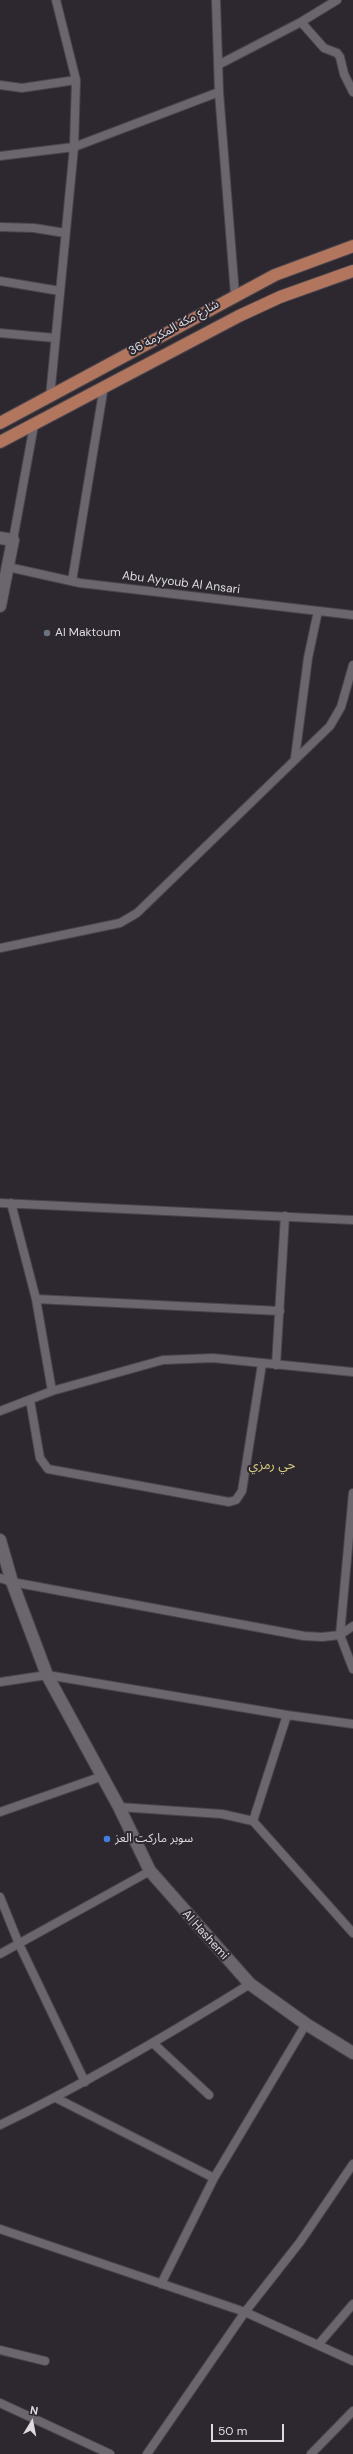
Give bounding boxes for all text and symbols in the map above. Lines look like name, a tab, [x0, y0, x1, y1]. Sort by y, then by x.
street label: شارع مكة المكرمة 36	[126, 297, 222, 359]
street label: Abu Ayyoub Al Ansari	[121, 569, 241, 597]
place label: Al Maktoum	[55, 626, 121, 640]
marker: Al Maktoum	[42, 628, 52, 638]
district label: حي رمزي	[249, 1458, 295, 1474]
place label: سوبر ماركت العز	[115, 1832, 193, 1846]
marker: سوبر ماركت العز	[102, 1834, 112, 1844]
street label: Al Hashemi	[179, 1907, 231, 1963]
north arrow	[12, 2402, 52, 2442]
text: N	[29, 2403, 39, 2418]
scale bar	[213, 2416, 286, 2442]
text: 50 m	[218, 2423, 247, 2439]

